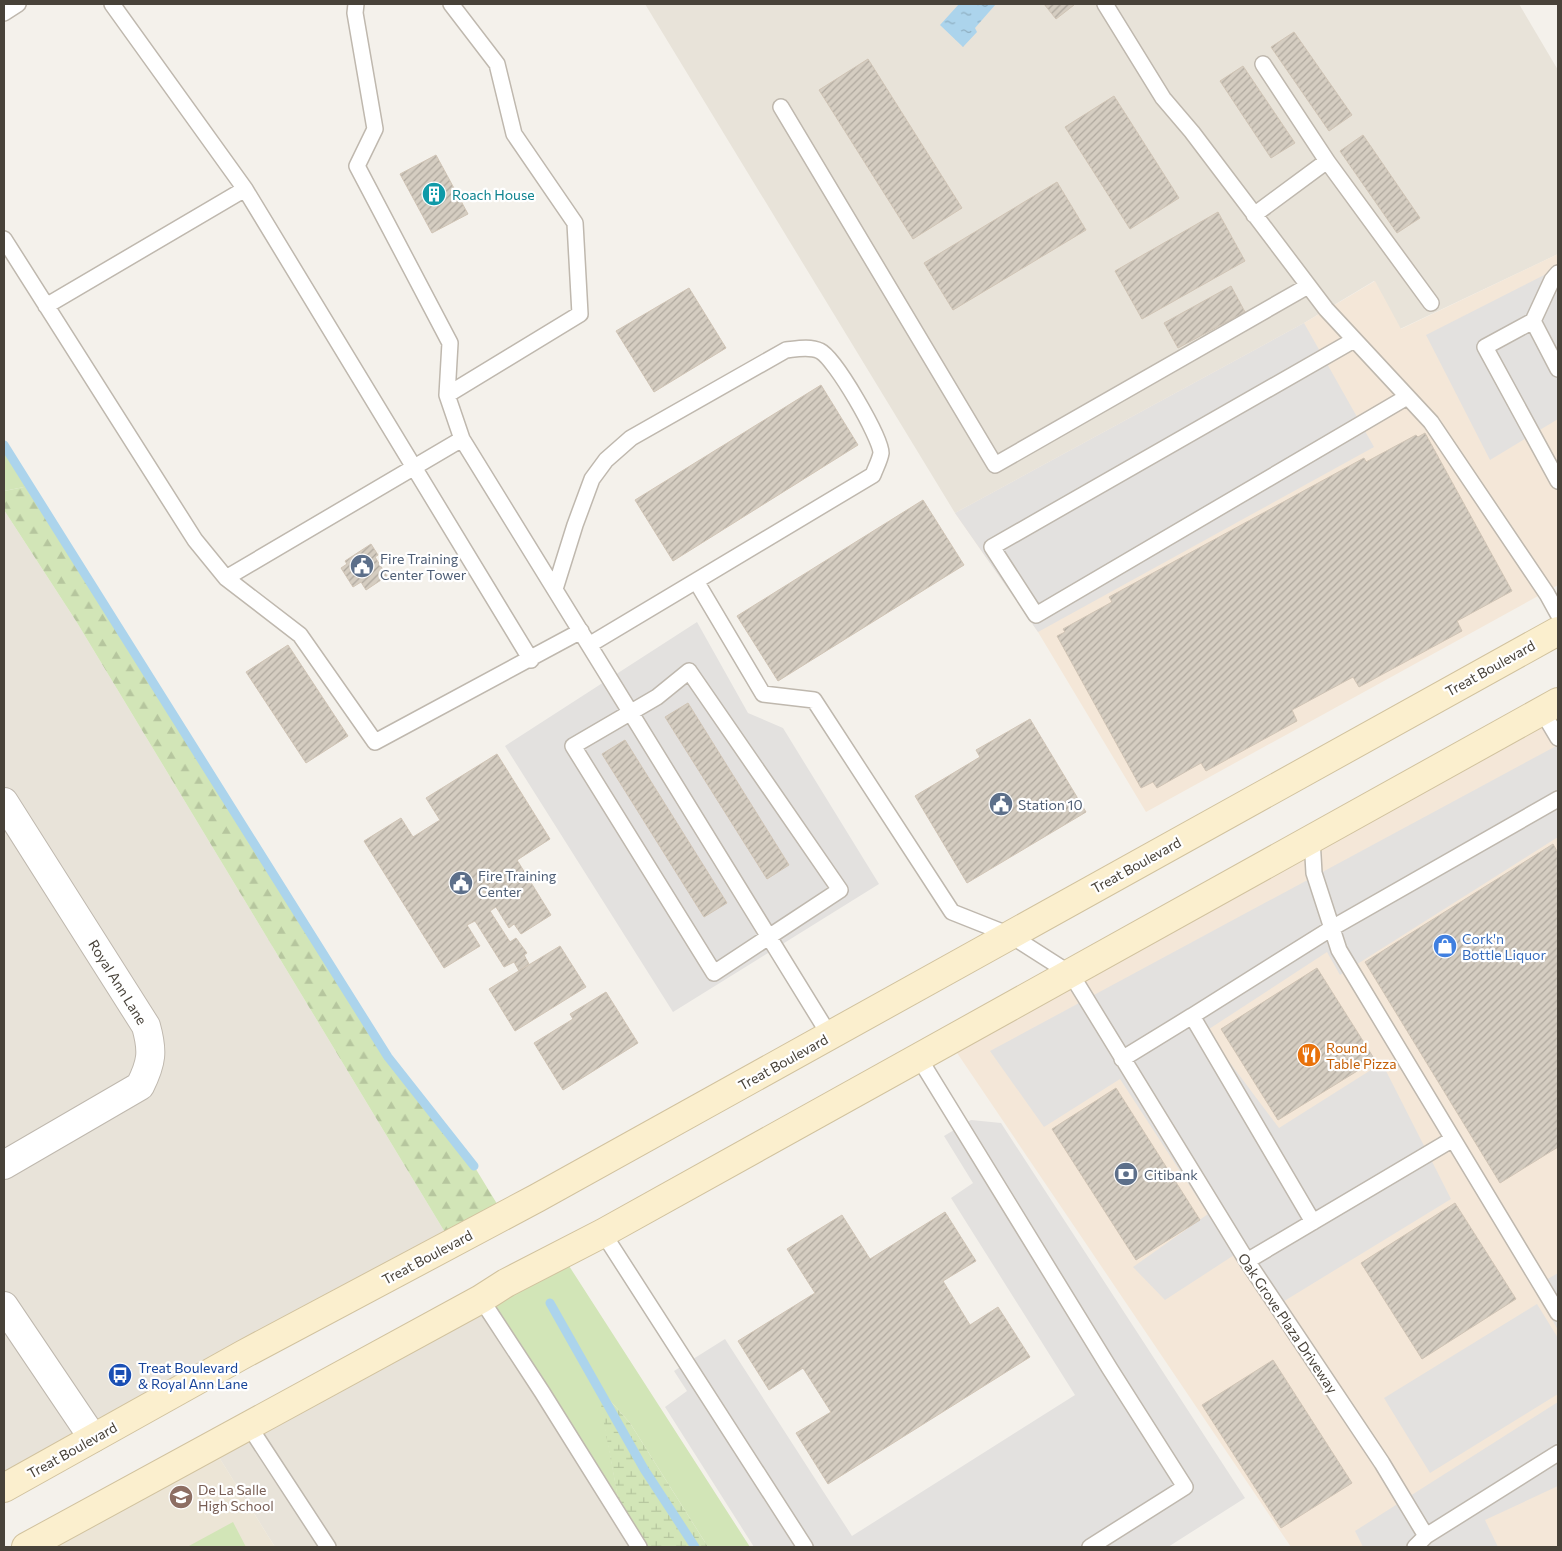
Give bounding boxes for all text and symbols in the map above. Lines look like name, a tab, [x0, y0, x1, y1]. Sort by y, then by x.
building icon: Roach House	[421, 181, 447, 207]
place label: Roach House	[452, 186, 535, 203]
place label: Fire Training Center Tower	[380, 550, 467, 583]
public building icon: Fire Training Center Tower	[349, 553, 375, 579]
street label: Treat Boulevard	[1442, 636, 1538, 700]
public building icon: Station 10	[988, 791, 1014, 817]
place label: Station 10	[1018, 796, 1083, 813]
street label: Treat Boulevard	[1088, 833, 1184, 897]
place label: Fire Training Center	[478, 867, 557, 900]
public building icon: Fire Training Center	[448, 870, 474, 896]
place label: Cork'n Bottle Liquor	[1462, 930, 1546, 963]
shop icon: Cork'n Bottle Liquor	[1432, 933, 1458, 959]
street label: Royal Ann Lane	[85, 936, 151, 1028]
street label: Treat Boulevard	[735, 1030, 831, 1094]
place label: Round Table Pizza	[1326, 1039, 1397, 1072]
restaurant icon: Round Table Pizza	[1296, 1042, 1322, 1068]
bank icon: Citibank	[1113, 1161, 1139, 1187]
place label: Citibank	[1144, 1166, 1198, 1183]
street label: Treat Boulevard	[379, 1226, 475, 1288]
street label: Oak Grove Plaza Driveway	[1235, 1250, 1341, 1396]
place label: Treat Boulevard & Royal Ann Lane	[138, 1359, 248, 1392]
bus stop icon: Treat Boulevard & Royal Ann Lane	[107, 1362, 133, 1388]
street label: Treat Boulevard	[24, 1418, 120, 1482]
place label: De La Salle High School	[198, 1481, 274, 1514]
school or university icon: De La Salle High School	[168, 1484, 194, 1510]

